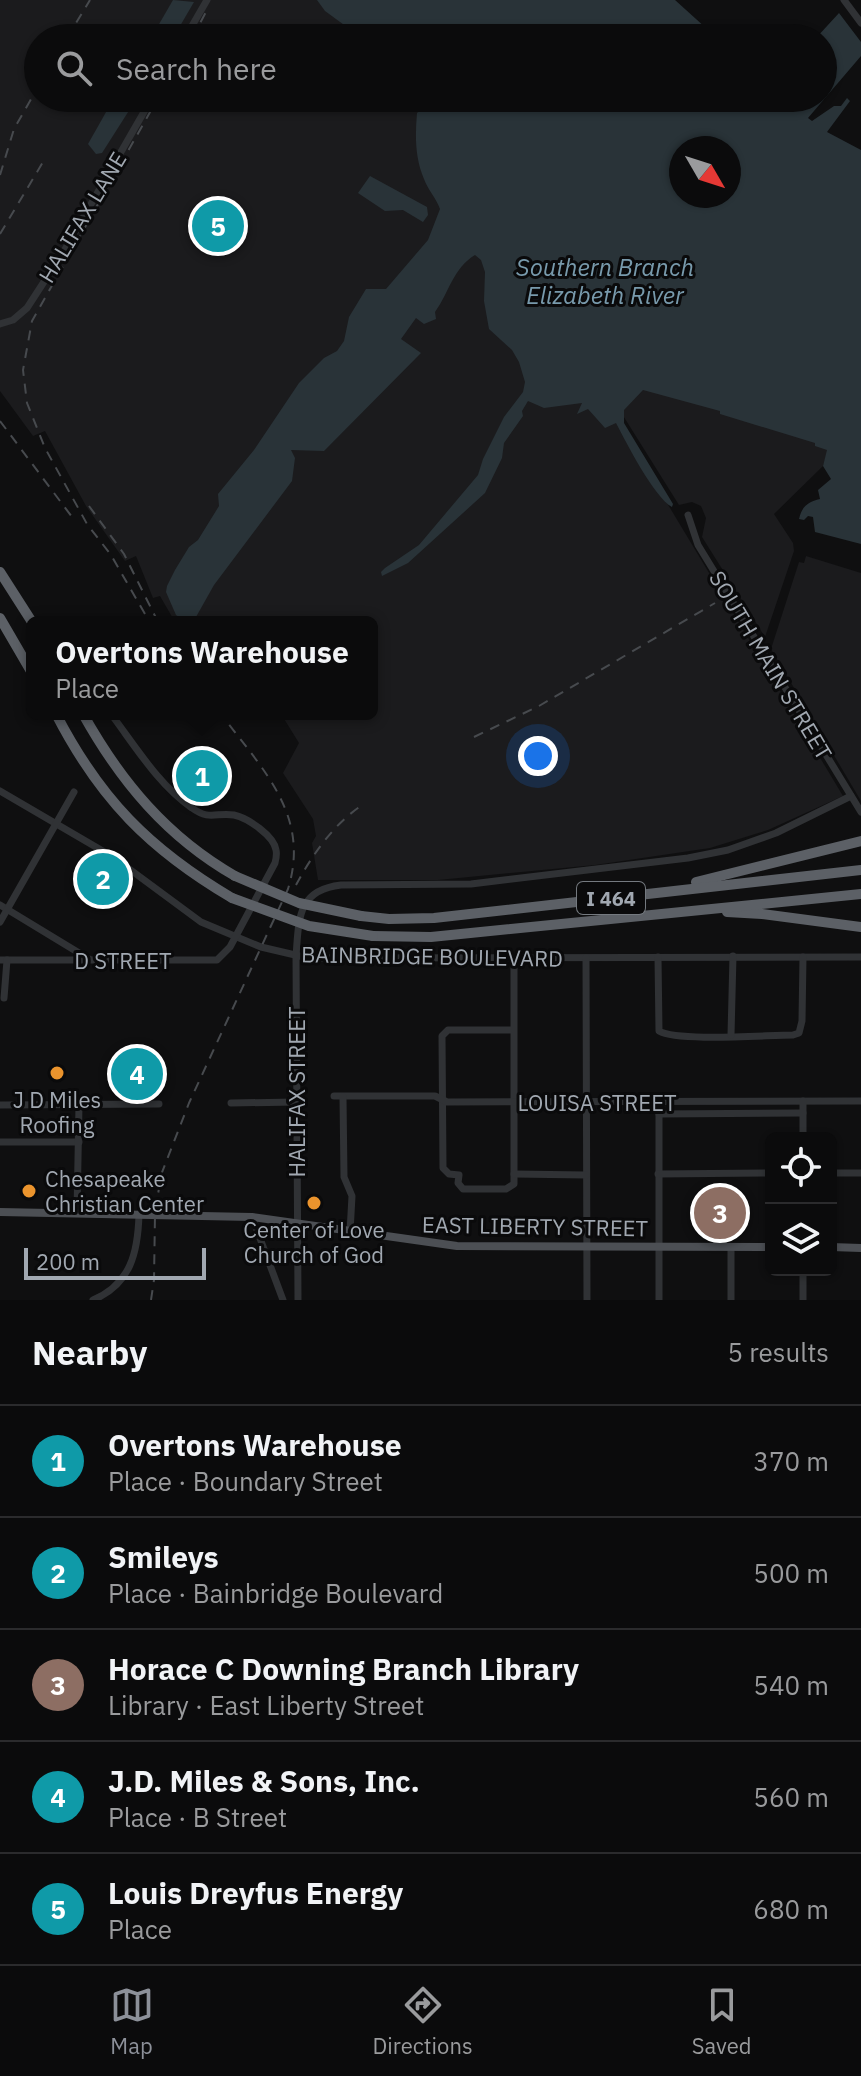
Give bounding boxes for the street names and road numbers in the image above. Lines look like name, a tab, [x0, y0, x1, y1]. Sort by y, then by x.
street label: HALIFAX LANE	[32, 146, 132, 288]
street label: SOUTH MAIN STREET	[703, 565, 839, 765]
road number: I 464	[577, 882, 645, 914]
street label: BAINBRIDGE BOULEVARD	[301, 939, 563, 973]
street label: D STREET	[74, 946, 172, 975]
street label: HALIFAX STREET	[282, 1006, 311, 1178]
street label: LOUISA STREET	[517, 1088, 677, 1117]
street label: EAST LIBERTY STREET	[422, 1210, 649, 1242]

